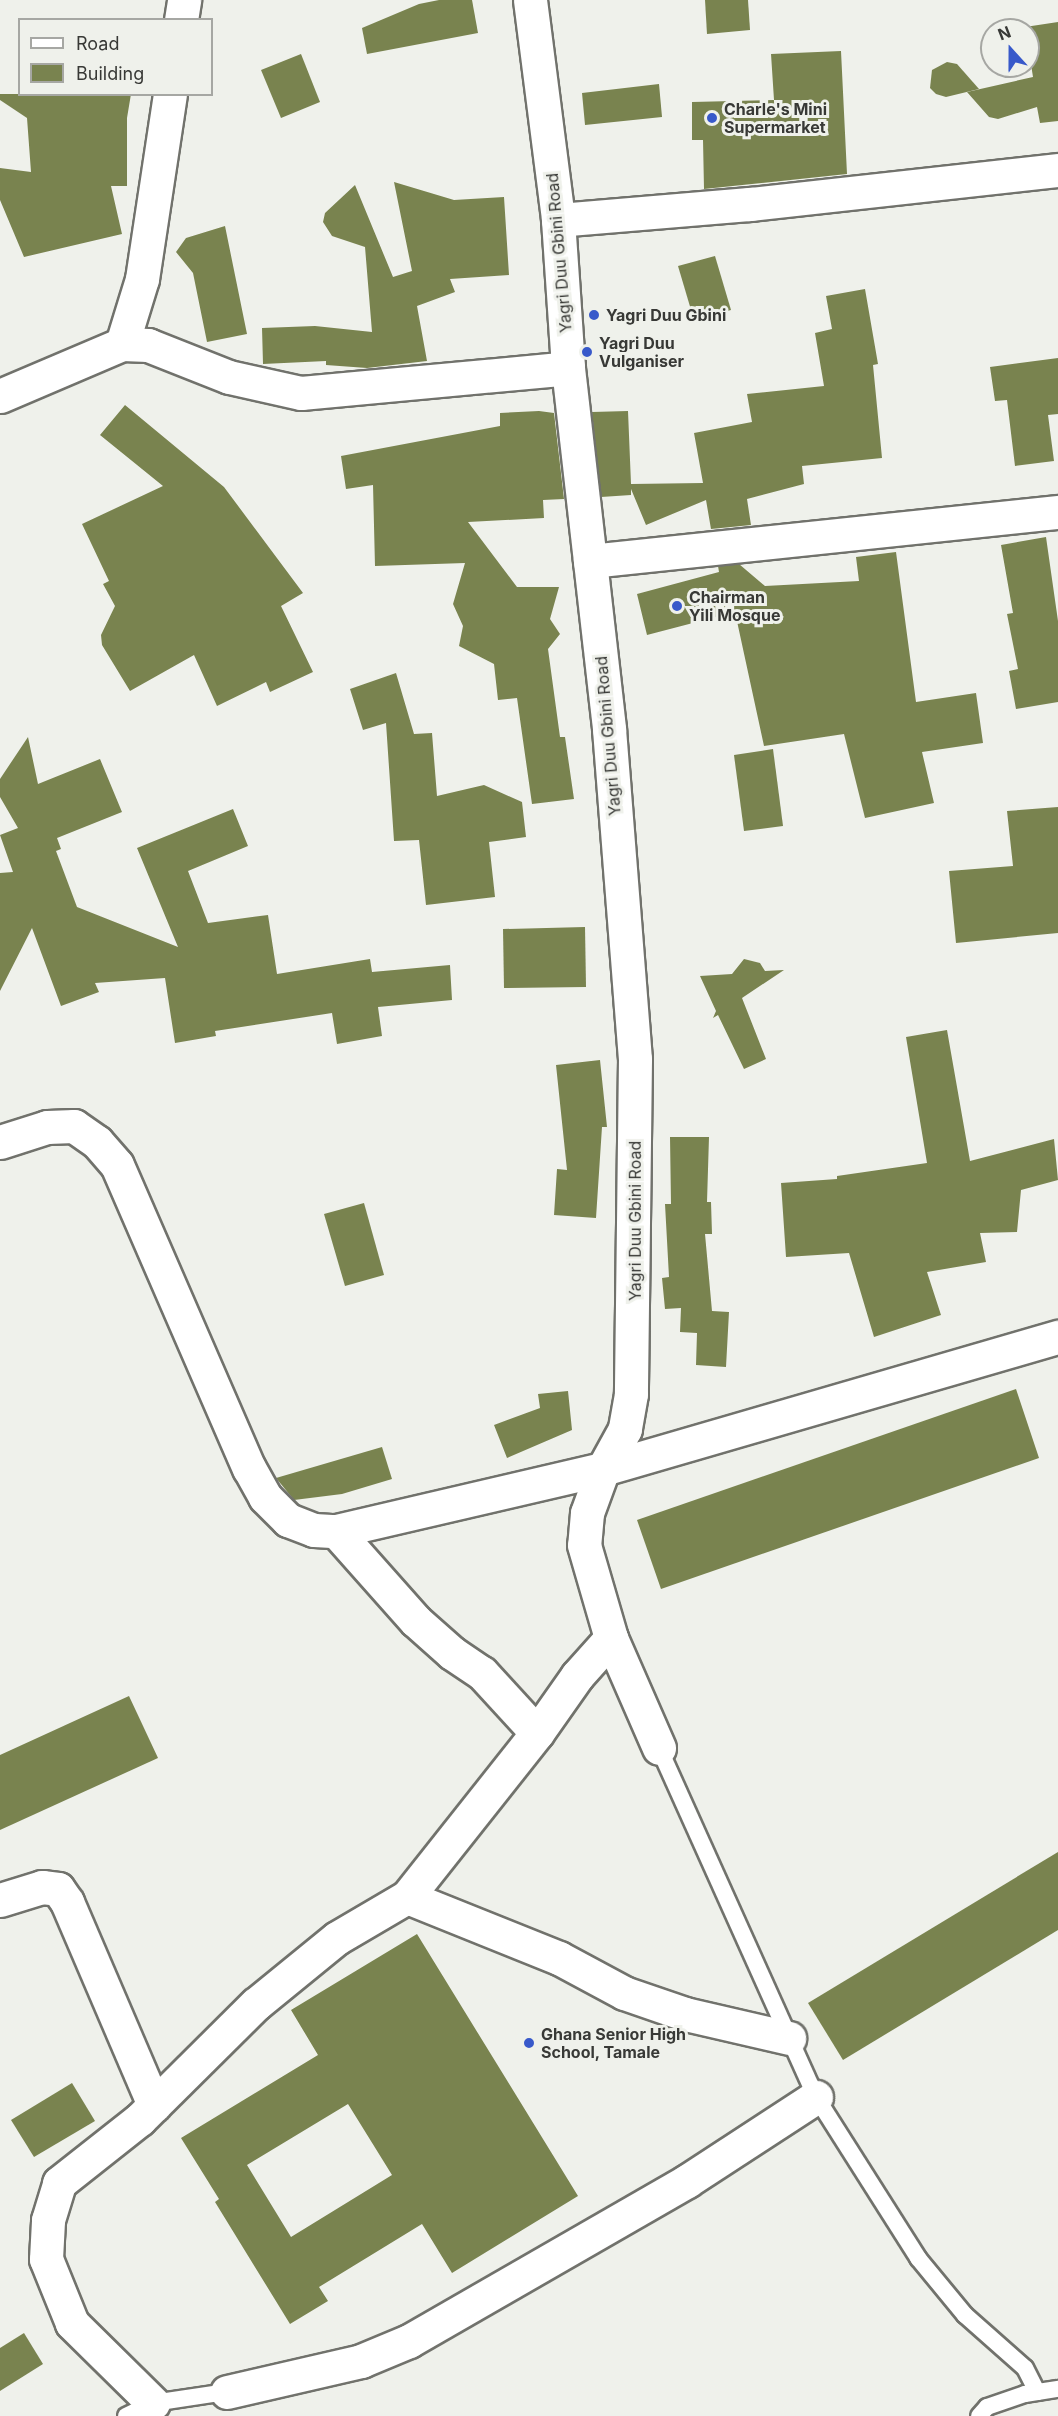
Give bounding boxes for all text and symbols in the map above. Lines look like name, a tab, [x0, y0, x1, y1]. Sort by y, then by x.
legend	[18, 18, 213, 96]
north arrow	[980, 18, 1040, 78]
text: N	[995, 22, 1014, 45]
text: Road	[76, 33, 119, 54]
text: Building	[76, 63, 144, 84]
place label: Charle's Mini Supermarket	[724, 99, 827, 137]
marker: Charle's Mini Supermarket	[705, 111, 719, 125]
street label: Yagri Duu Gbini Road	[542, 172, 576, 334]
place label: Yagri Duu Gbini	[606, 305, 726, 325]
marker: Yagri Duu Gbini	[587, 308, 601, 322]
place label: Yagri Duu Vulganiser	[599, 333, 684, 371]
marker: Yagri Duu Vulganiser	[580, 345, 594, 359]
place label: Chairman Yili Mosque	[689, 587, 780, 625]
marker: Chairman Yili Mosque	[670, 599, 684, 613]
street label: Yagri Duu Gbini Road	[591, 655, 625, 817]
street label: Yagri Duu Gbini Road	[625, 1141, 645, 1301]
place label: Ghana Senior High School, Tamale	[541, 2024, 686, 2062]
marker: Ghana Senior High School, Tamale	[522, 2036, 536, 2050]

